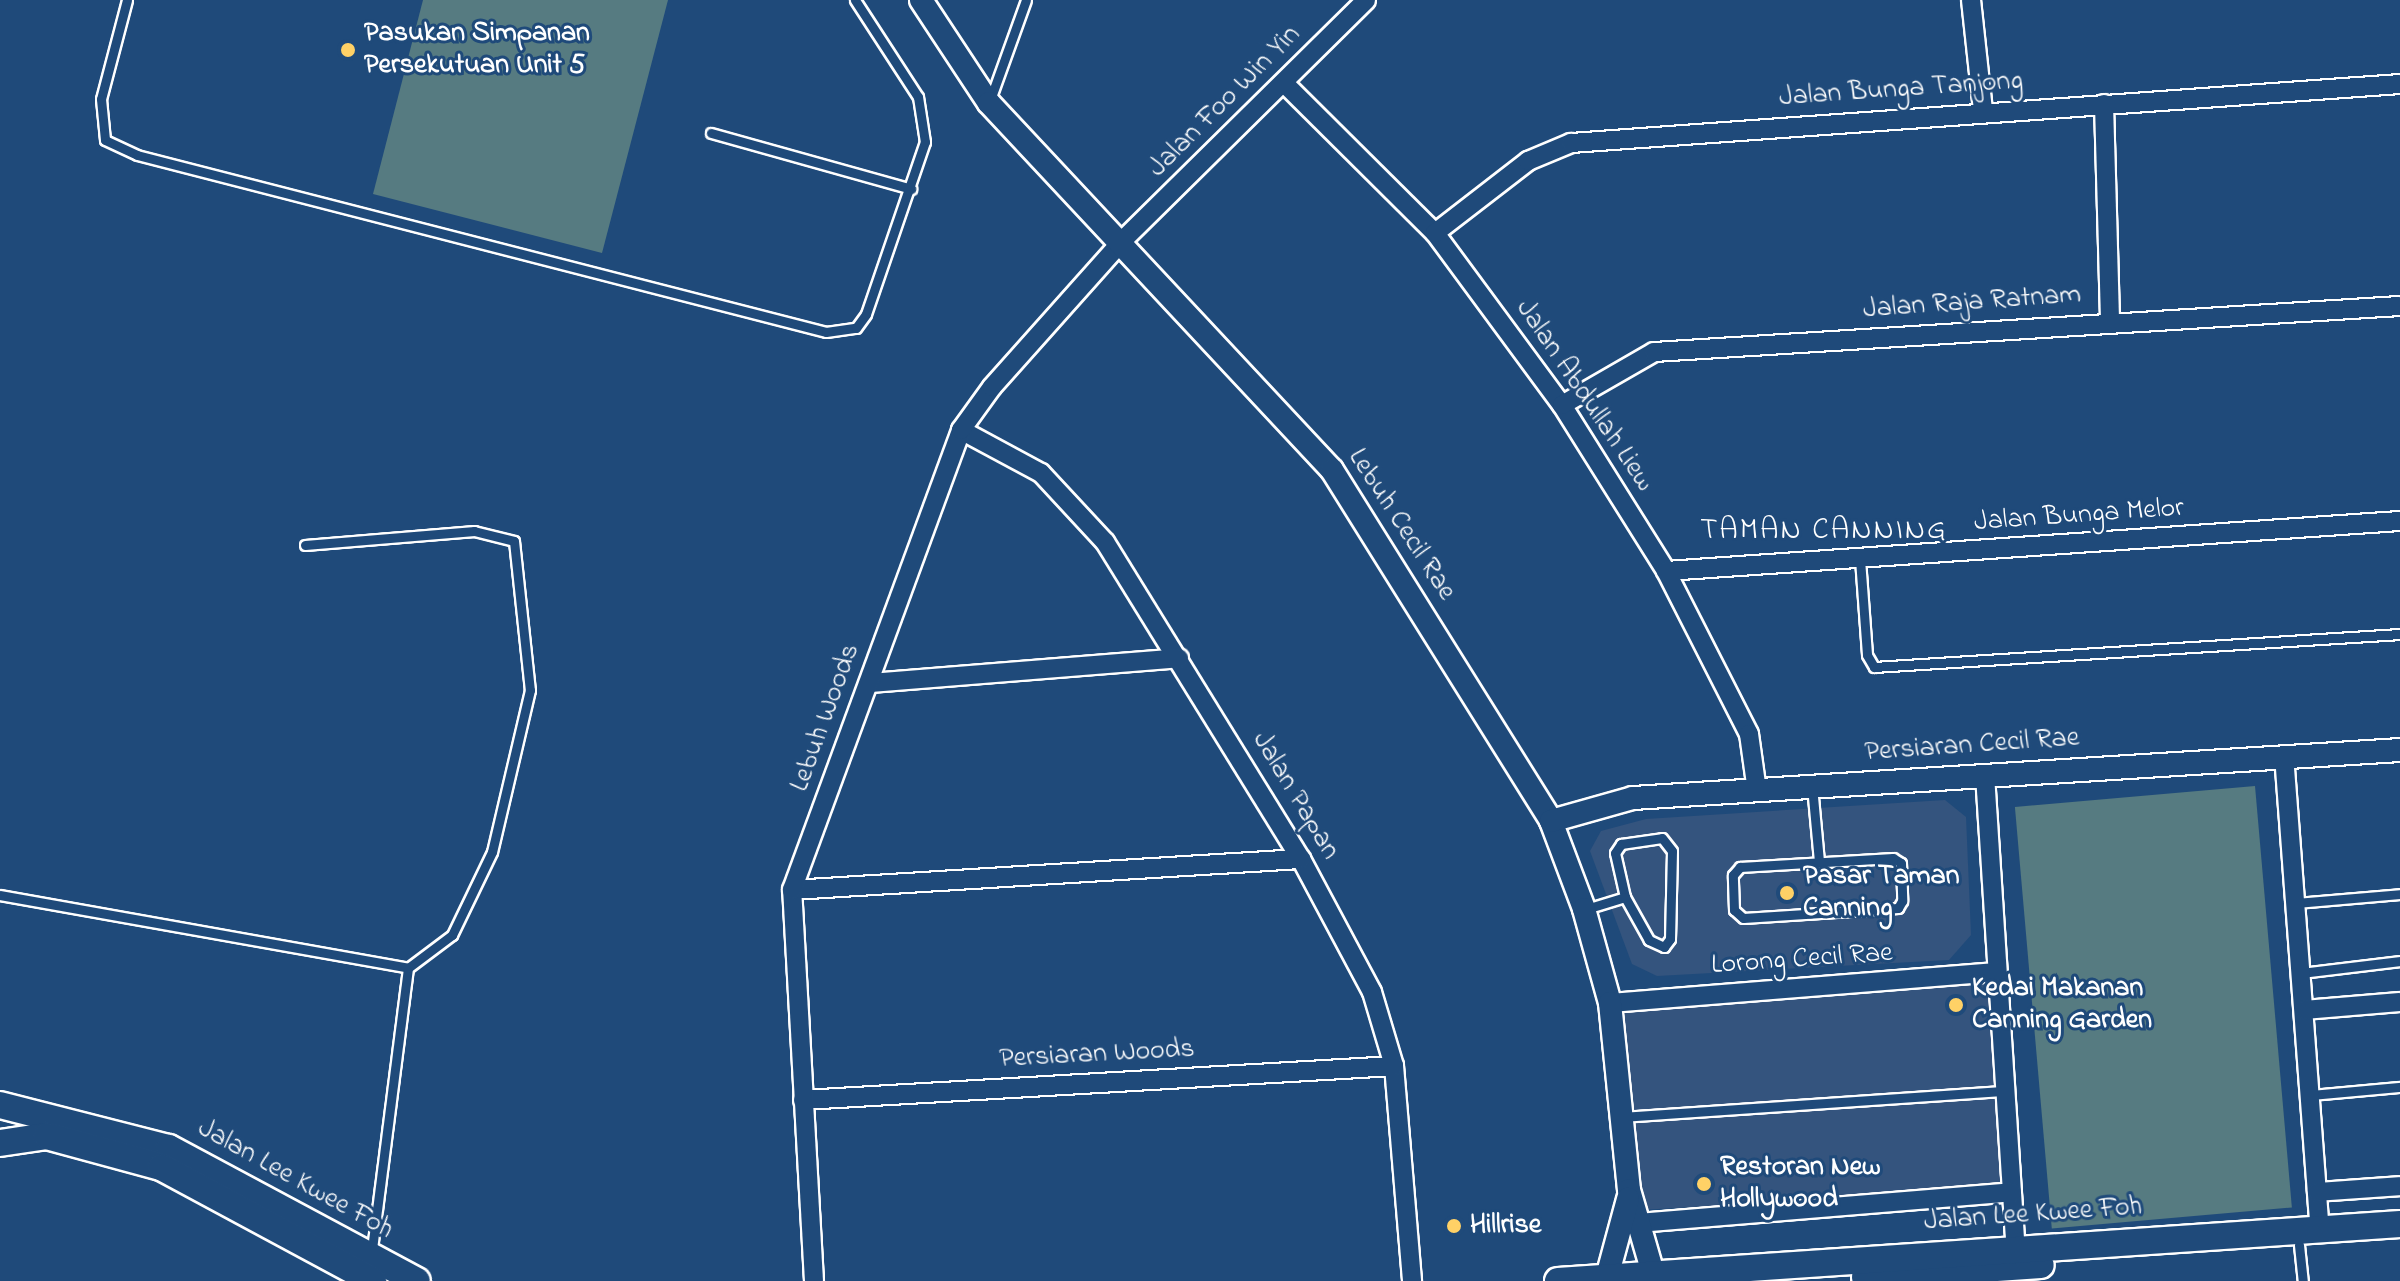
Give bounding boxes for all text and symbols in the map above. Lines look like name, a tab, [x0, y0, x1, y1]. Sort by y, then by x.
place label: Pasukan Simpanan Persekutuan Unit 5	[364, 17, 590, 83]
street label: Jalan Foo Win Yin	[1142, 19, 1308, 185]
marker: Pasukan Simpanan Persekutuan Unit 5	[339, 41, 357, 59]
street label: Jalan Bunga Tanjong	[1778, 65, 2024, 115]
street label: Jalan Raja Ratnam	[1862, 279, 2082, 327]
street label: Jalan Abdullah Liew	[1507, 294, 1661, 498]
street label: Lebuh Cecil Rae	[1339, 443, 1463, 607]
street label: Jalan Bunga Melor	[1973, 492, 2185, 540]
district label: TAMAN CANNING	[1700, 513, 1948, 549]
street label: Lebuh Woods	[784, 640, 868, 796]
street label: Persiaran Cecil Rae	[1864, 722, 2080, 770]
street label: Jalan Papan	[1244, 726, 1346, 866]
place label: Pasar Taman Canning	[1803, 860, 1960, 926]
marker: Pasar Taman Canning	[1778, 884, 1796, 902]
street label: Lorong Cecil Rae	[1710, 937, 1894, 983]
place label: Kedai Makanan Canning Garden	[1972, 972, 2152, 1038]
marker: Kedai Makanan Canning Garden	[1947, 996, 1965, 1014]
street label: Persiaran Woods	[998, 1033, 1196, 1077]
street label: Jalan Lee Kwee Foh	[191, 1112, 399, 1248]
place label: Restoran New Hollywood	[1720, 1151, 1881, 1217]
marker: Restoran New Hollywood	[1695, 1175, 1713, 1193]
street label: Jalan Lee Kwee Foh	[1923, 1191, 2143, 1239]
place label: Hillrise	[1470, 1209, 1541, 1243]
marker: Hillrise	[1445, 1217, 1463, 1235]

